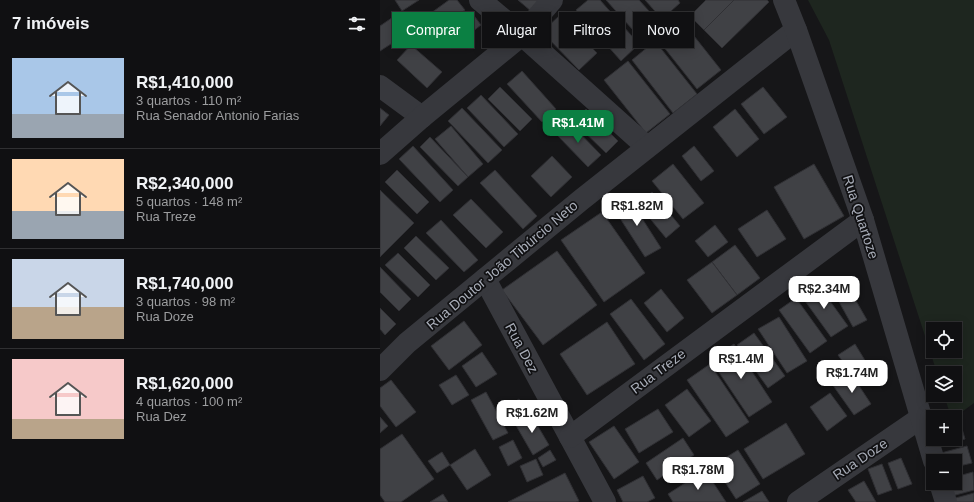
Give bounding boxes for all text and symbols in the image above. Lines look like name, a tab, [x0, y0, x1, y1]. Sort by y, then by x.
chip: Comprar	[392, 12, 474, 48]
chip: Alugar	[482, 12, 551, 48]
chip: Filtros	[559, 12, 625, 48]
chip: Novo	[633, 12, 694, 48]
icon: filters	[346, 13, 368, 35]
text: 7 imóveis	[12, 14, 90, 33]
text: R$1,410,000	[136, 73, 233, 92]
icon: home	[44, 74, 92, 122]
text: 3 quartos · 110 m²	[136, 93, 241, 108]
text: Rua Senador Antonio Farias	[136, 108, 299, 123]
pin: R$1.41M	[541, 110, 615, 144]
text: R$1.41M	[552, 115, 604, 130]
street label: Rua Quartoze	[840, 173, 882, 261]
text: R$2,340,000	[136, 174, 233, 193]
icon: home	[44, 175, 92, 223]
pin: R$1.82M	[600, 193, 674, 227]
text: 5 quartos · 148 m²	[136, 194, 242, 209]
street label: Rua Doutor João Tibúrcio Neto	[423, 197, 581, 333]
text: R$1.82M	[611, 198, 663, 213]
text: Rua Treze	[136, 209, 196, 224]
text: R$1,740,000	[136, 274, 233, 293]
icon: home	[44, 275, 92, 323]
pin: R$2.34M	[787, 276, 861, 310]
text: R$2.34M	[798, 281, 850, 296]
text: 3 quartos · 98 m²	[136, 294, 235, 309]
text: Rua Doze	[136, 309, 194, 324]
street label: Rua Dez	[502, 320, 542, 376]
map controls	[926, 322, 962, 490]
button: locate	[926, 322, 962, 358]
street label: Rua Treze	[627, 345, 689, 397]
pin: R$1.4M	[708, 346, 774, 380]
text: R$1.4M	[718, 351, 764, 366]
pin: R$1.74M	[815, 360, 889, 394]
text: R$1.74M	[826, 365, 878, 380]
button: layers	[926, 366, 962, 402]
text: R$1,620,000	[136, 374, 233, 393]
icon: home	[44, 375, 92, 423]
text: 4 quartos · 100 m²	[136, 394, 242, 409]
pin: R$1.62M	[495, 400, 569, 434]
text: R$1.62M	[506, 405, 558, 420]
text: Rua Dez	[136, 409, 187, 424]
button: +	[926, 410, 962, 446]
street label: Rua Doze	[830, 435, 890, 483]
button: −	[926, 454, 962, 490]
pin: R$1.78M	[661, 457, 735, 491]
text: R$1.78M	[672, 462, 724, 477]

